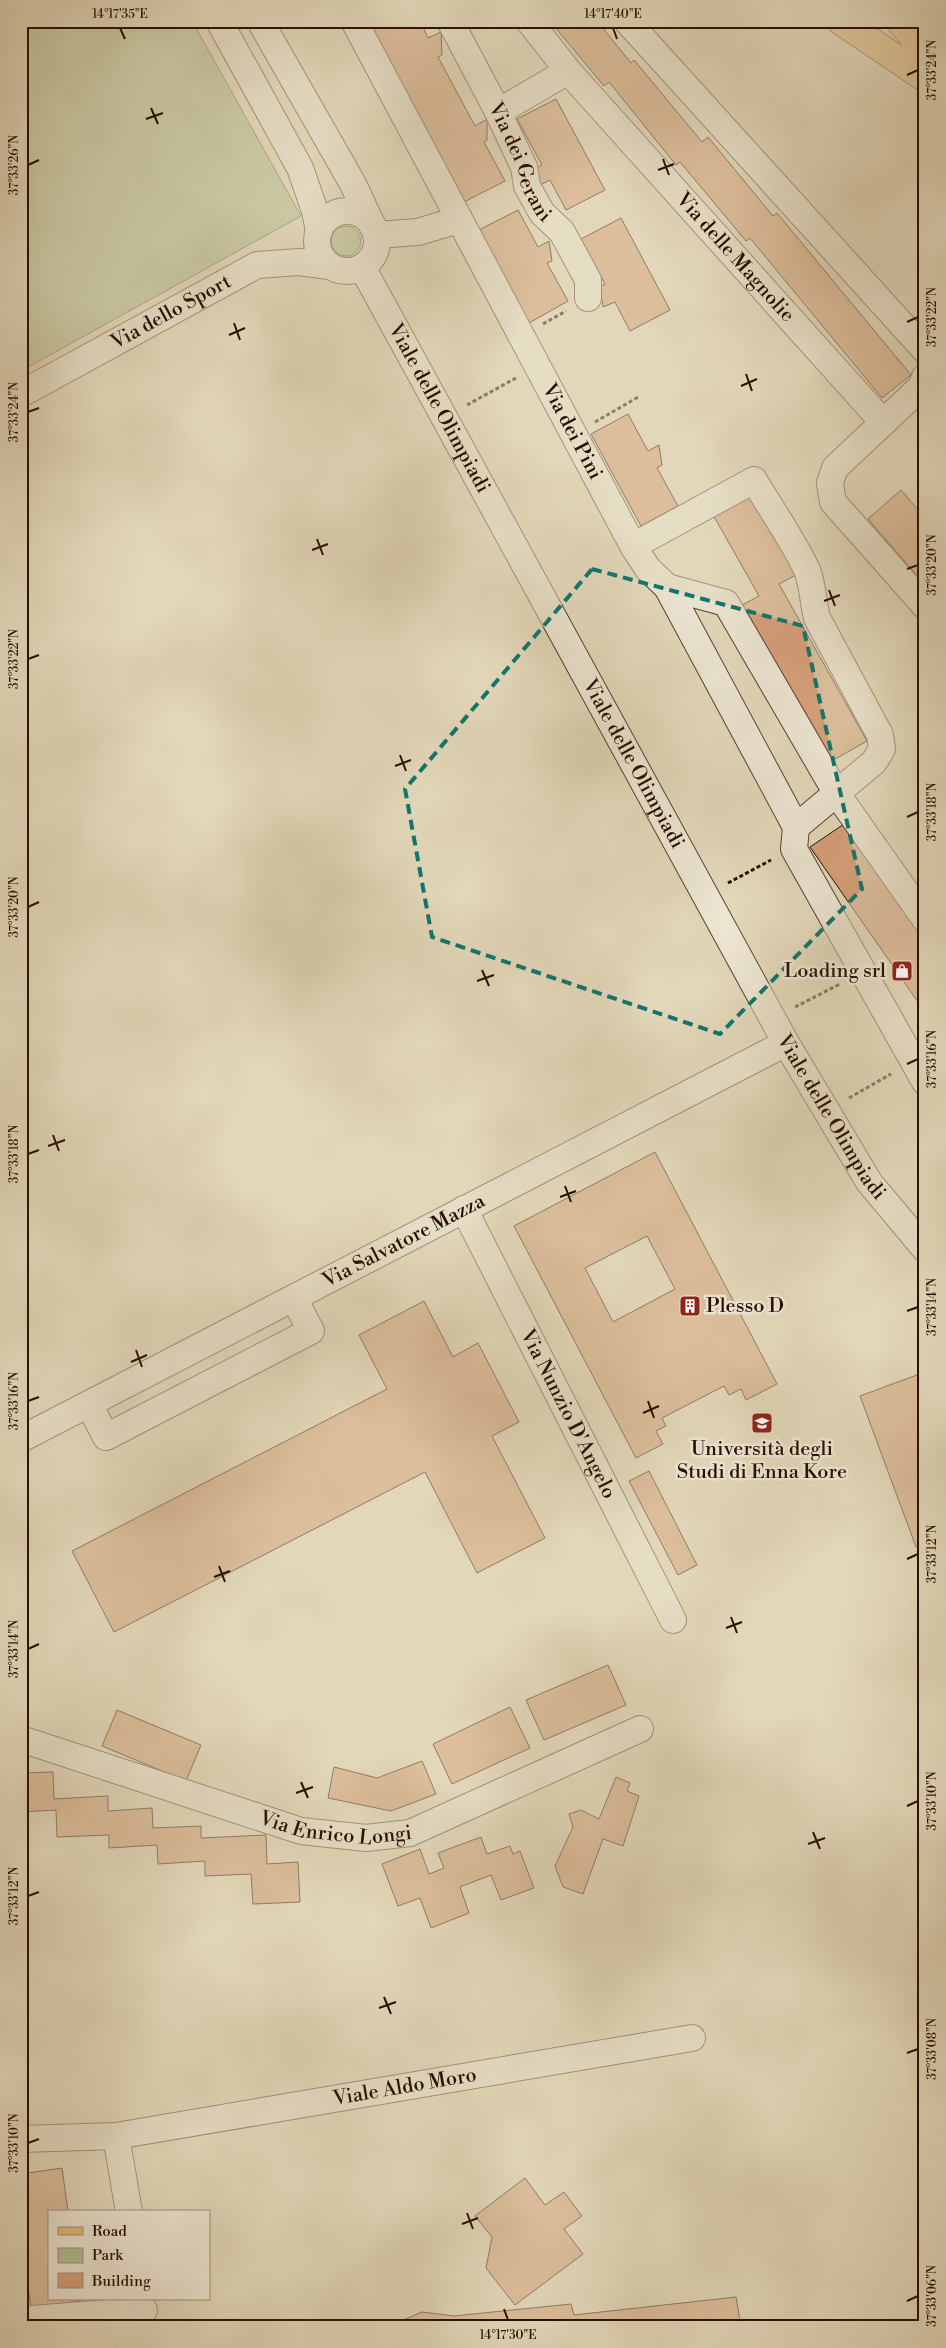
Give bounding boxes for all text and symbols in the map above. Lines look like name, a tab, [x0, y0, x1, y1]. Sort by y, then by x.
text: 14°17'35"E	[92, 7, 148, 22]
text: 14°17'40"E	[584, 7, 642, 22]
text: 37°33'24"N	[925, 40, 940, 100]
street label: Via dei Gerani	[482, 97, 557, 228]
text: 37°33'26"N	[7, 135, 22, 195]
street label: Via delle Magnolie	[670, 187, 800, 327]
street label: Via dello Sport	[106, 269, 236, 355]
text: 37°33'22"N	[925, 287, 940, 347]
street label: Viale delle Olimpiadi	[382, 318, 496, 498]
street label: Via dei Pini	[536, 378, 608, 484]
text: 37°33'24"N	[7, 382, 22, 442]
text: 37°33'20"N	[925, 534, 940, 596]
text: 37°33'22"N	[7, 629, 22, 689]
street label: Viale delle Olimpiadi	[577, 674, 690, 853]
text: 37°33'18"N	[925, 783, 940, 841]
text: 37°33'20"N	[7, 876, 22, 938]
place label: Loading srl	[784, 959, 886, 984]
shop icon: Loading srl	[890, 959, 914, 983]
street label: Viale delle Olimpiadi	[771, 1029, 891, 1205]
text: 37°33'16"N	[925, 1030, 940, 1088]
text: 37°33'18"N	[7, 1125, 22, 1183]
street label: Via Salvatore Mazza	[317, 1188, 490, 1294]
text: 37°33'14"N	[925, 1278, 940, 1336]
building icon: Plesso D	[678, 1294, 702, 1318]
place label: Plesso D	[706, 1294, 784, 1319]
street label: Via Nunzio D'Angelo	[514, 1324, 622, 1503]
text: 37°33'16"N	[7, 1372, 22, 1430]
school or university icon: Università degli Studi di Enna Kore	[750, 1411, 774, 1435]
place label: Università degli Studi di Enna Kore	[677, 1437, 847, 1485]
text: 37°33'12"N	[925, 1525, 940, 1583]
text: 37°33'14"N	[7, 1620, 22, 1678]
text: 37°33'10"N	[925, 1771, 940, 1831]
street label: Via Enrico Longi	[255, 1805, 414, 1851]
text: 37°33'12"N	[7, 1867, 22, 1925]
text: 37°33'08"N	[925, 2018, 940, 2080]
street label: Viale Aldo Moro	[330, 2062, 478, 2112]
text: 37°33'10"N	[7, 2113, 22, 2173]
legend	[48, 2210, 210, 2300]
text: Road	[92, 2222, 127, 2241]
text: Park	[92, 2246, 124, 2265]
text: 37°33'06"N	[925, 2265, 940, 2327]
text: Building	[91, 2272, 151, 2291]
text: 14°17'30"E	[479, 2328, 537, 2343]

